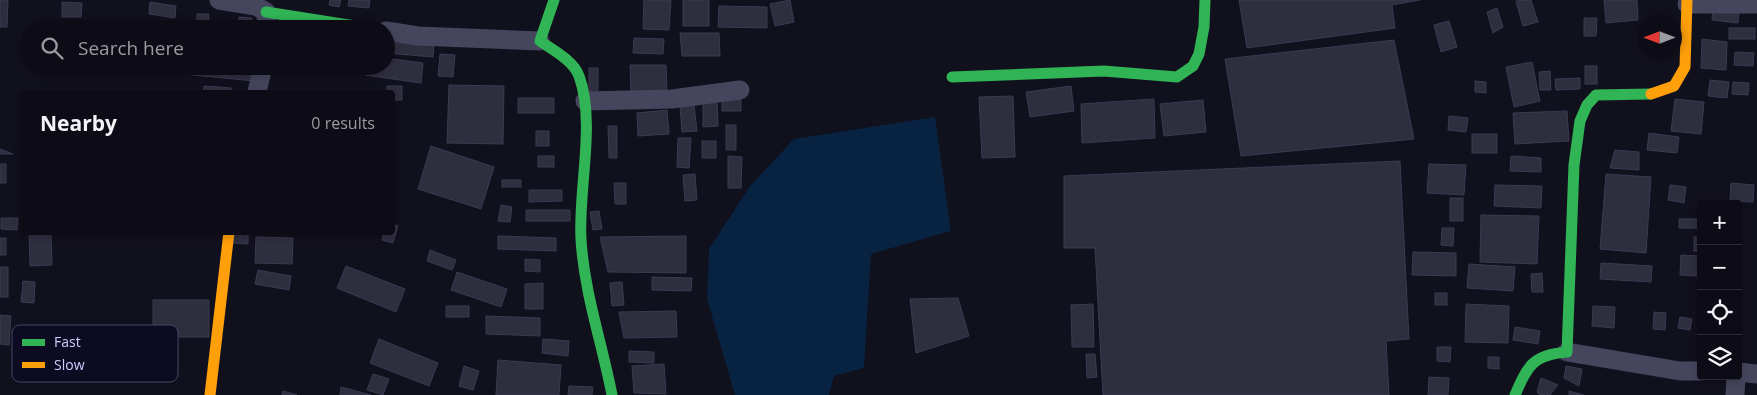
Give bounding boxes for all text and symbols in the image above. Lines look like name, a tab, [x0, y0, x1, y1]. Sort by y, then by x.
north arrow	[1637, 15, 1682, 60]
search box	[20, 20, 395, 75]
icon: search	[38, 34, 66, 62]
text: Search here	[78, 35, 184, 61]
text: Nearby	[40, 109, 117, 137]
text: 0 results	[311, 112, 375, 134]
map controls	[1697, 200, 1742, 380]
button: +	[1697, 200, 1742, 245]
button: −	[1697, 245, 1742, 290]
button: locate	[1697, 290, 1742, 335]
legend	[12, 325, 178, 382]
text: Fast	[54, 332, 81, 351]
button: layers	[1697, 335, 1742, 380]
text: Slow	[54, 355, 85, 374]

